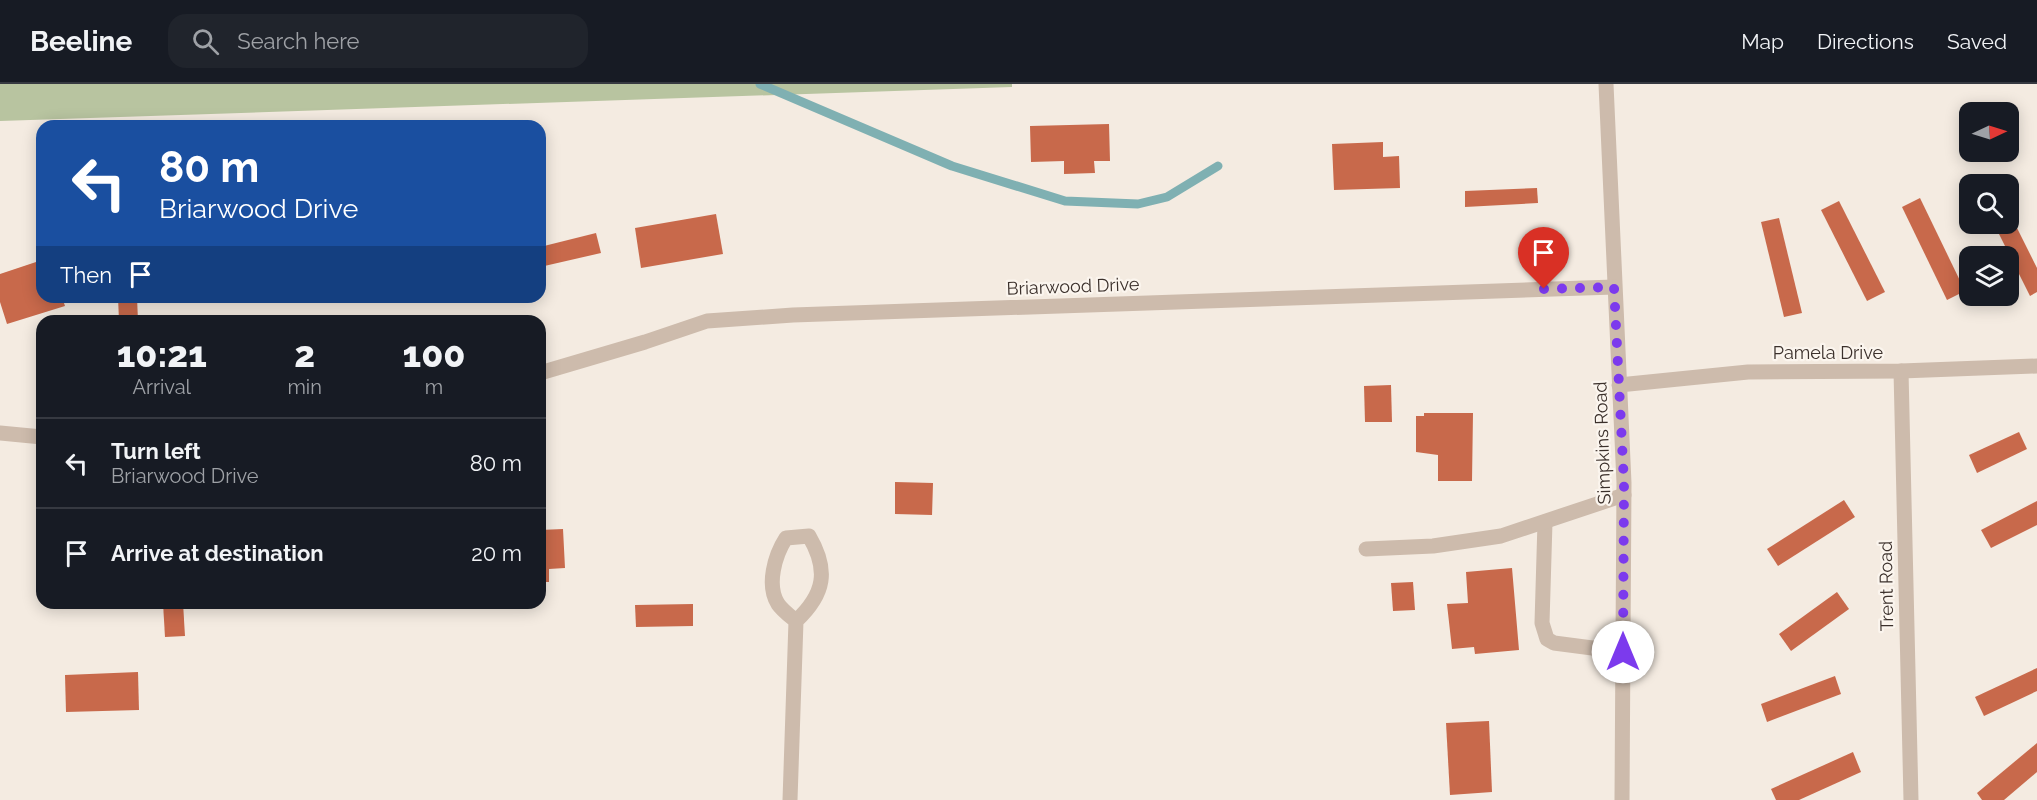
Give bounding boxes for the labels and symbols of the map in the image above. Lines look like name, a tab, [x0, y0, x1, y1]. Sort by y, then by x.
north arrow	[1959, 102, 2019, 162]
pin	[1518, 227, 1569, 289]
street label: Briarwood Drive	[1006, 273, 1140, 299]
street label: Pamela Drive	[1773, 342, 1884, 363]
street label: Simpkins Road	[1589, 381, 1615, 505]
street label: Trent Road	[1875, 541, 1897, 631]
position arrow	[1591, 620, 1655, 684]

